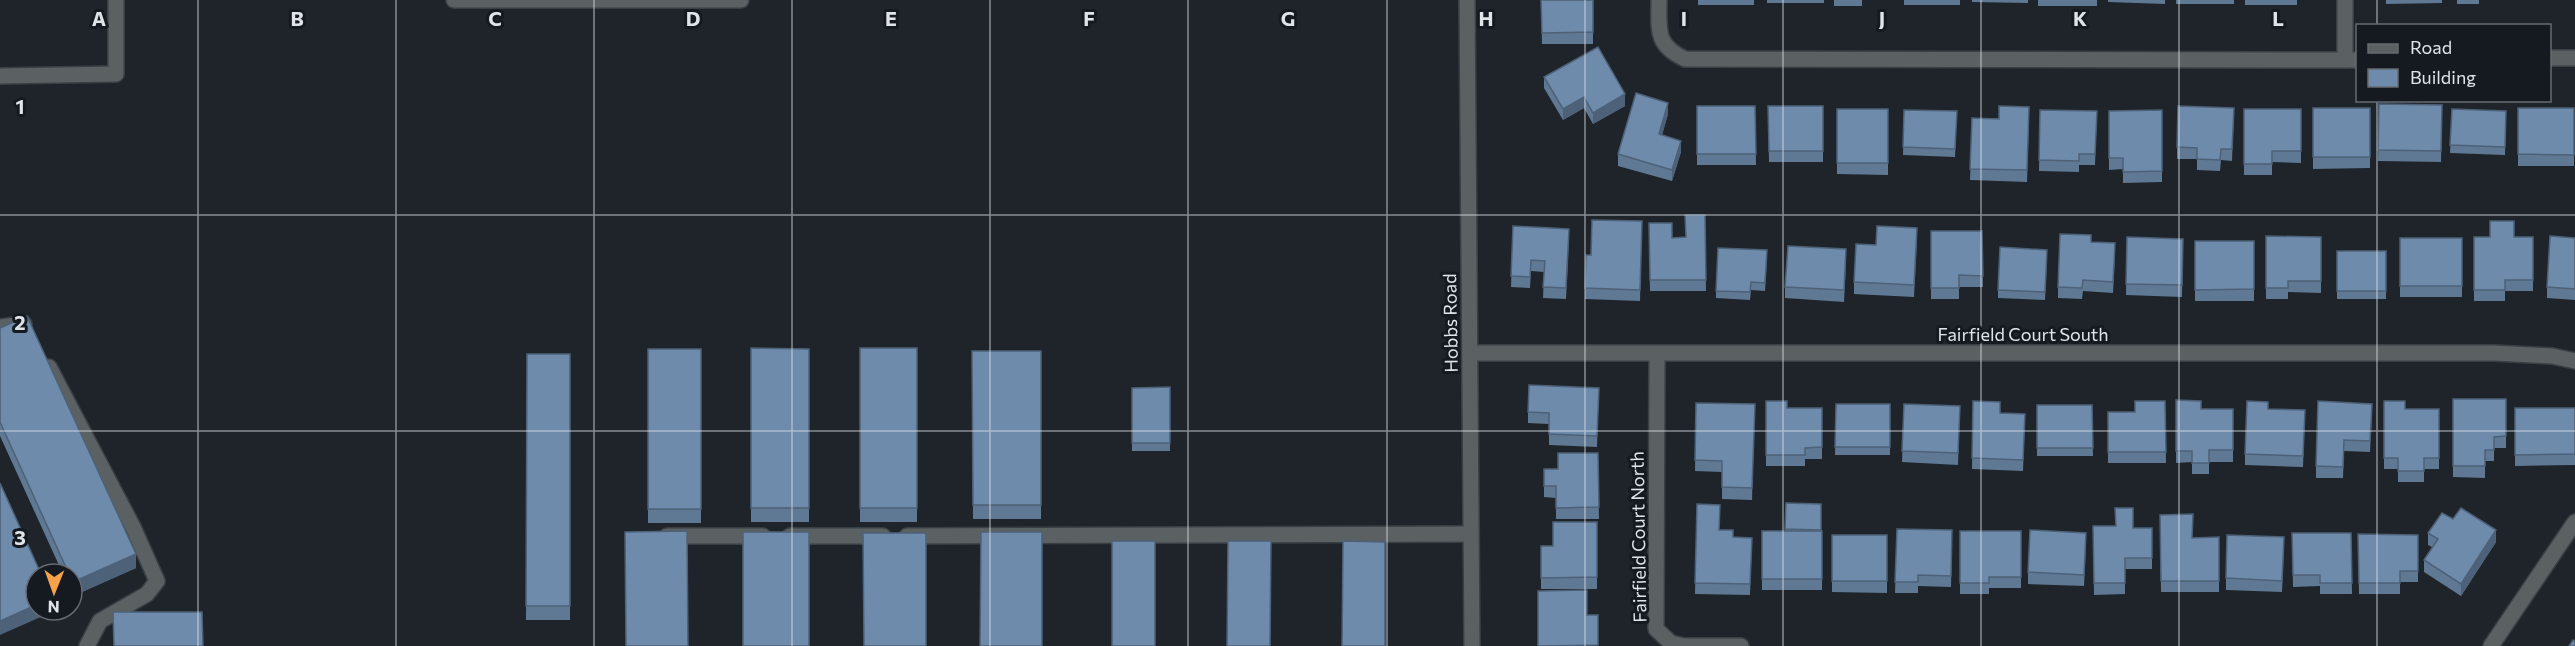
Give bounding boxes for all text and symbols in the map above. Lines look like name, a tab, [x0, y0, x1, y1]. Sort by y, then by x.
text: A	[92, 6, 106, 30]
text: B	[290, 6, 304, 30]
text: C	[488, 6, 502, 30]
text: D	[686, 6, 700, 30]
text: E	[885, 6, 897, 30]
text: F	[1083, 6, 1095, 30]
text: G	[1281, 6, 1295, 30]
text: H	[1479, 6, 1494, 30]
text: I	[1681, 6, 1687, 30]
text: J	[1879, 6, 1885, 30]
text: K	[2073, 6, 2087, 30]
text: L	[2272, 6, 2284, 30]
legend	[2356, 24, 2551, 102]
text: Road	[2410, 36, 2452, 58]
text: Building	[2410, 66, 2476, 88]
text: 1	[15, 94, 25, 118]
street label: Hobbs Road	[1438, 273, 1462, 373]
text: 2	[14, 310, 26, 334]
street label: Fairfield Court South	[1937, 323, 2109, 345]
street label: Fairfield Court North	[1626, 451, 1650, 623]
text: 3	[14, 525, 26, 549]
north arrow	[24, 562, 84, 622]
text: N	[48, 598, 60, 617]

